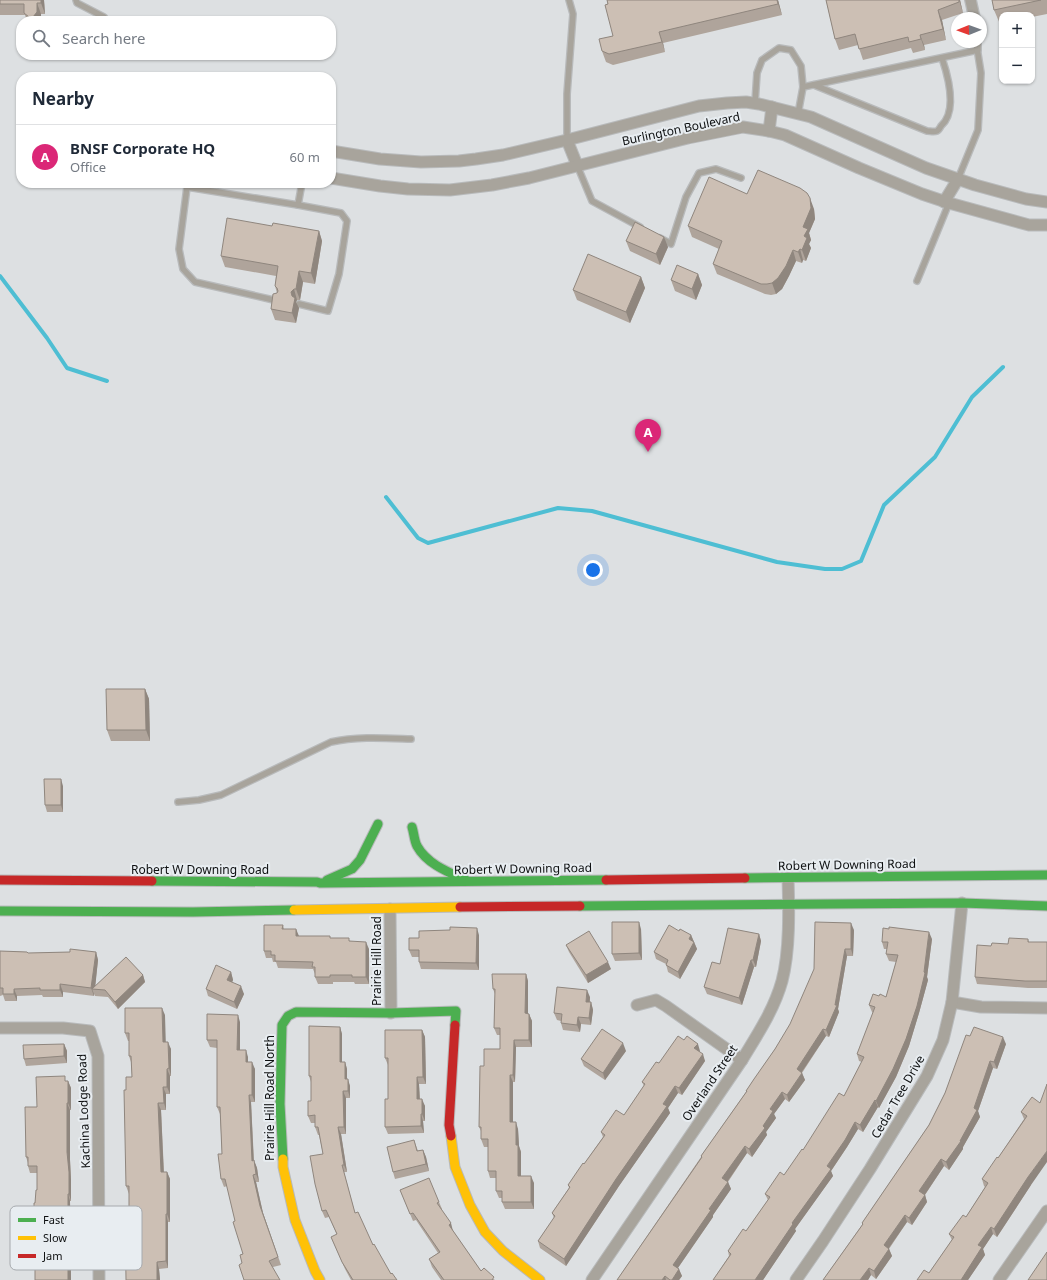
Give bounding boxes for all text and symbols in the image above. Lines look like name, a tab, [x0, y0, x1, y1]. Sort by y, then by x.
north arrow	[951, 12, 987, 48]
map controls	[999, 12, 1035, 84]
button: +	[999, 12, 1035, 48]
search box	[16, 16, 336, 60]
icon: search	[30, 27, 52, 49]
text: Search here	[62, 28, 145, 48]
button: −	[999, 48, 1035, 84]
text: Nearby	[32, 87, 94, 110]
street label: Burlington Boulevard	[620, 108, 742, 149]
text: BNSF Corporate HQ	[70, 138, 215, 158]
text: A	[41, 148, 50, 166]
text: 60 m	[290, 148, 320, 166]
text: Office	[70, 158, 106, 176]
pin: A	[635, 419, 661, 452]
your location	[583, 560, 603, 580]
street label: Robert W Downing Road	[778, 855, 916, 874]
street label: Robert W Downing Road	[454, 859, 592, 878]
street label: Robert W Downing Road	[131, 861, 269, 878]
street label: Prairie Hill Road	[368, 916, 385, 1006]
street label: Prairie Hill Road North	[261, 1035, 278, 1161]
street label: Overland Street	[678, 1041, 742, 1124]
street label: Cedar Tree Drive	[867, 1052, 928, 1142]
street label: Kachina Lodge Road	[73, 1053, 94, 1169]
legend	[10, 1206, 142, 1270]
text: Fast	[43, 1212, 64, 1227]
text: Slow	[43, 1230, 67, 1245]
text: Jam	[42, 1248, 62, 1263]

